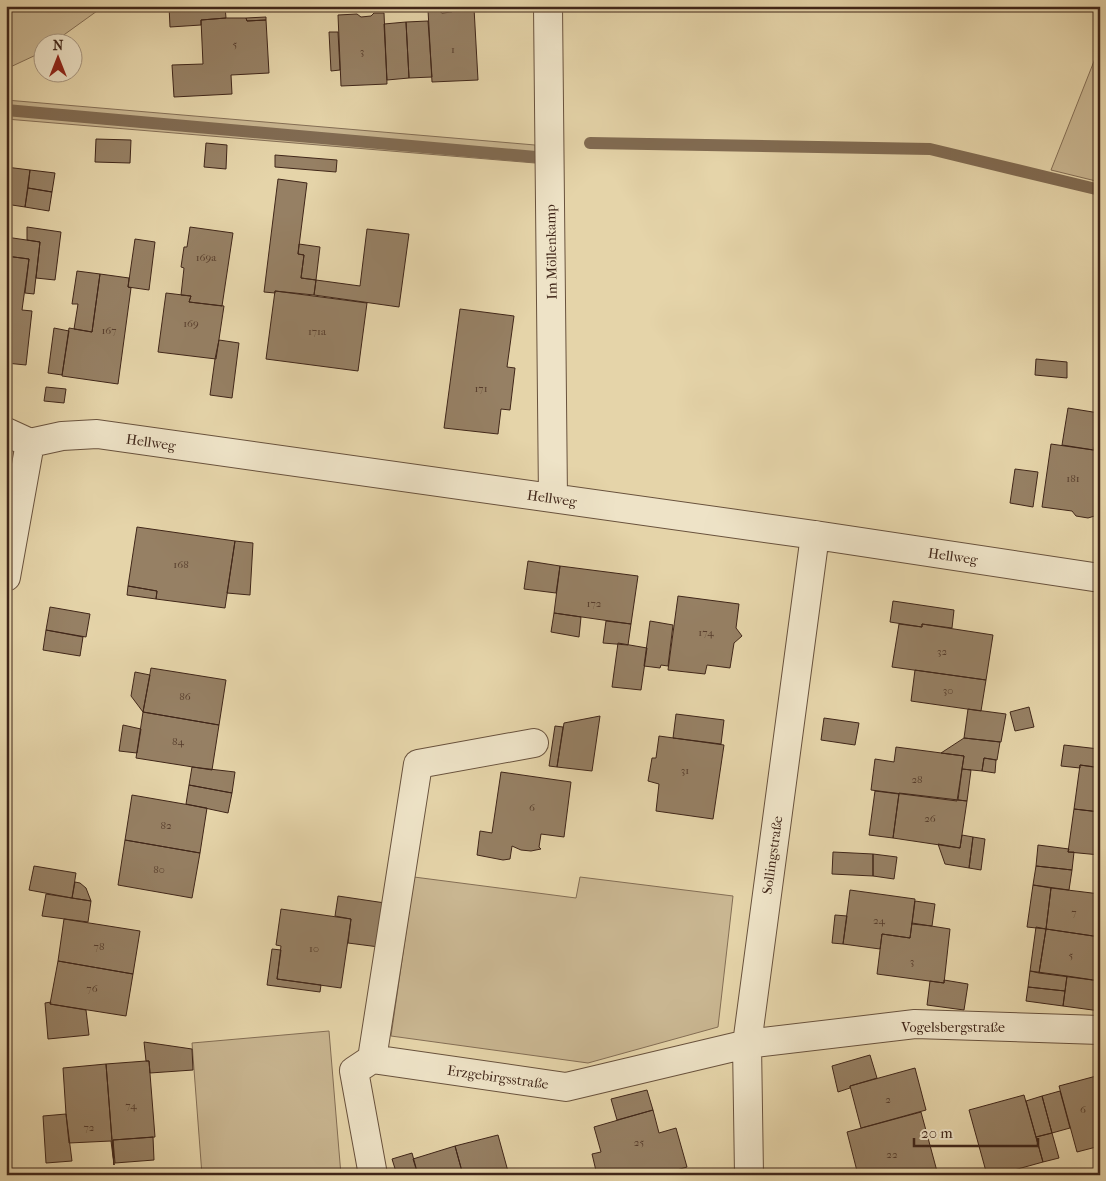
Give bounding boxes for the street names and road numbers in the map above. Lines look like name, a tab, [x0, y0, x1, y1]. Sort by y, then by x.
street label: Im Möllenkamp	[542, 204, 561, 300]
street label: Hellweg	[125, 431, 177, 454]
street label: Hellweg	[526, 487, 578, 510]
street label: Hellweg	[927, 545, 979, 568]
street label: Sollingstraße	[759, 815, 786, 895]
street label: Vogelsbergstraße	[900, 1019, 1005, 1036]
street label: Erzgebirgsstraße	[446, 1062, 550, 1093]

